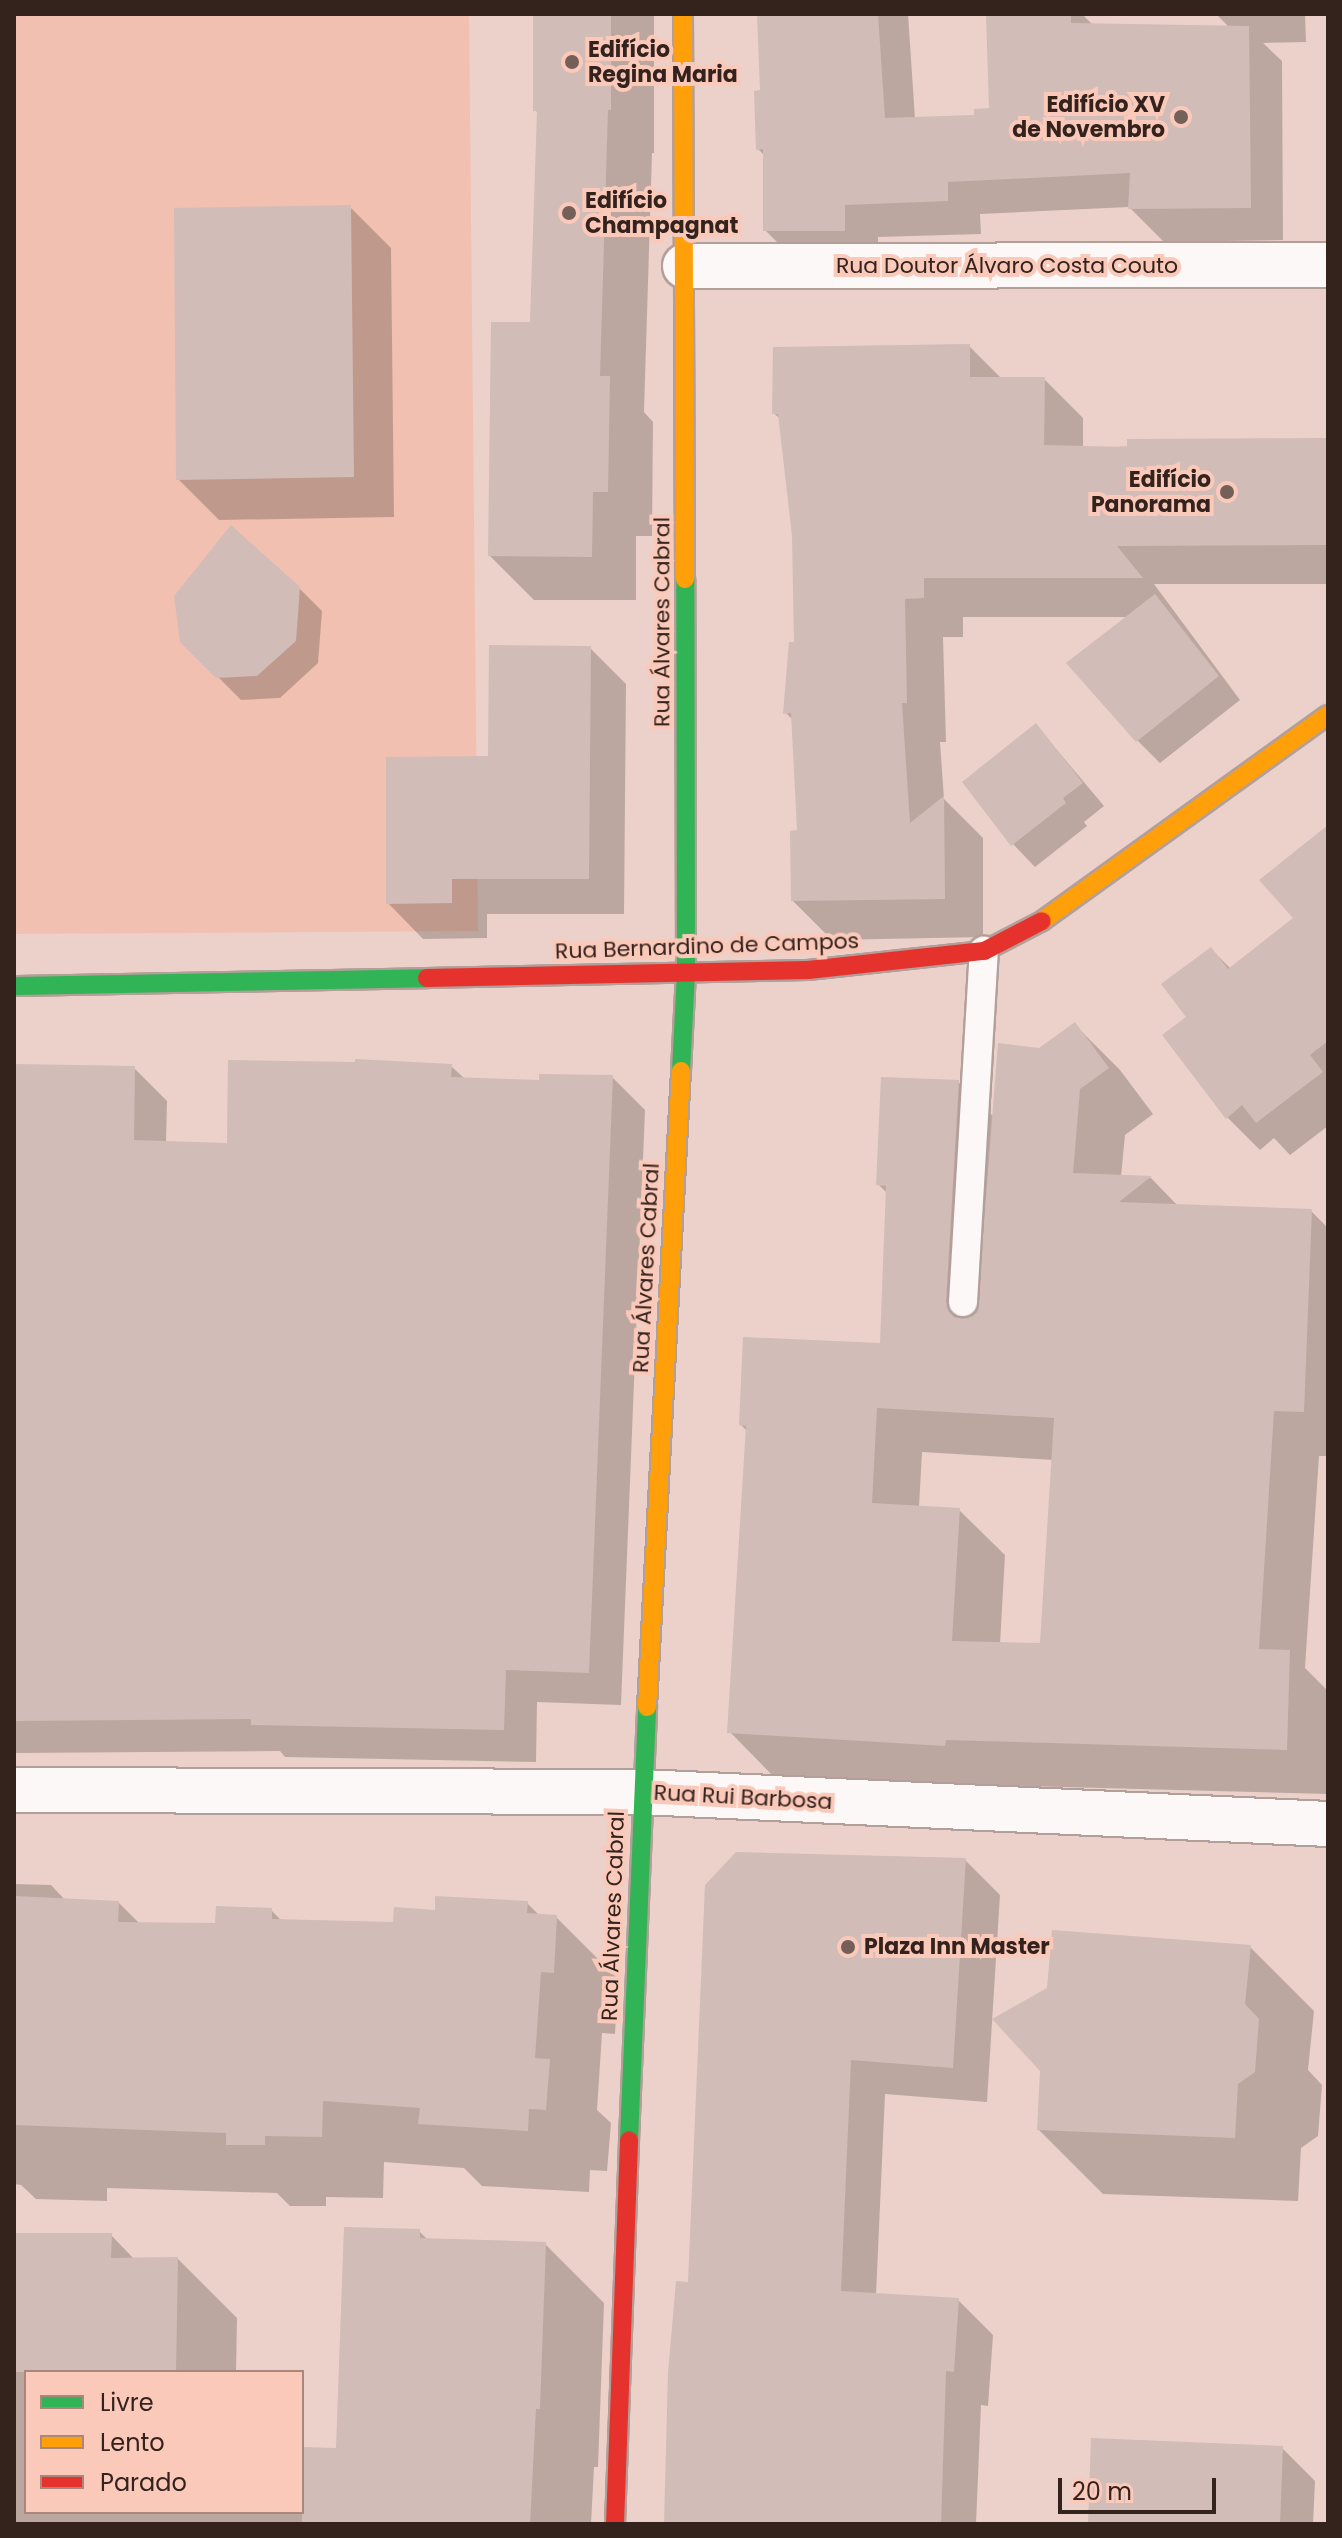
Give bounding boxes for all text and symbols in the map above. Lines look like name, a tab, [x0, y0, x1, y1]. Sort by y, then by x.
place label: Edifício Regina Maria	[588, 36, 738, 88]
marker: Edifício Regina Maria	[563, 53, 581, 71]
place label: Edifício XV de Novembro	[1012, 91, 1165, 142]
marker: Edifício XV de Novembro	[1172, 108, 1190, 126]
place label: Edifício Champagnat	[585, 187, 738, 238]
marker: Edifício Champagnat	[560, 204, 578, 222]
street label: Rua Doutor Álvaro Costa Couto	[836, 253, 1178, 279]
place label: Edifício Panorama	[1091, 466, 1211, 518]
marker: Edifício Panorama	[1218, 483, 1236, 501]
street label: Rua Álvares Cabral	[649, 517, 675, 727]
street label: Rua Bernardino de Campos	[554, 927, 860, 965]
street label: Rua Álvares Cabral	[627, 1162, 665, 1374]
street label: Rua Rui Barbosa	[653, 1779, 833, 1815]
street label: Rua Álvares Cabral	[596, 1811, 630, 2021]
place label: Plaza Inn Master	[864, 1934, 1050, 1960]
marker: Plaza Inn Master	[839, 1938, 857, 1956]
legend	[24, 2370, 304, 2514]
text: Livre	[100, 2386, 154, 2419]
text: Lento	[100, 2426, 165, 2459]
scale bar	[1062, 2462, 1220, 2512]
text: Parado	[100, 2466, 187, 2499]
text: 20 m	[1072, 2475, 1132, 2508]

